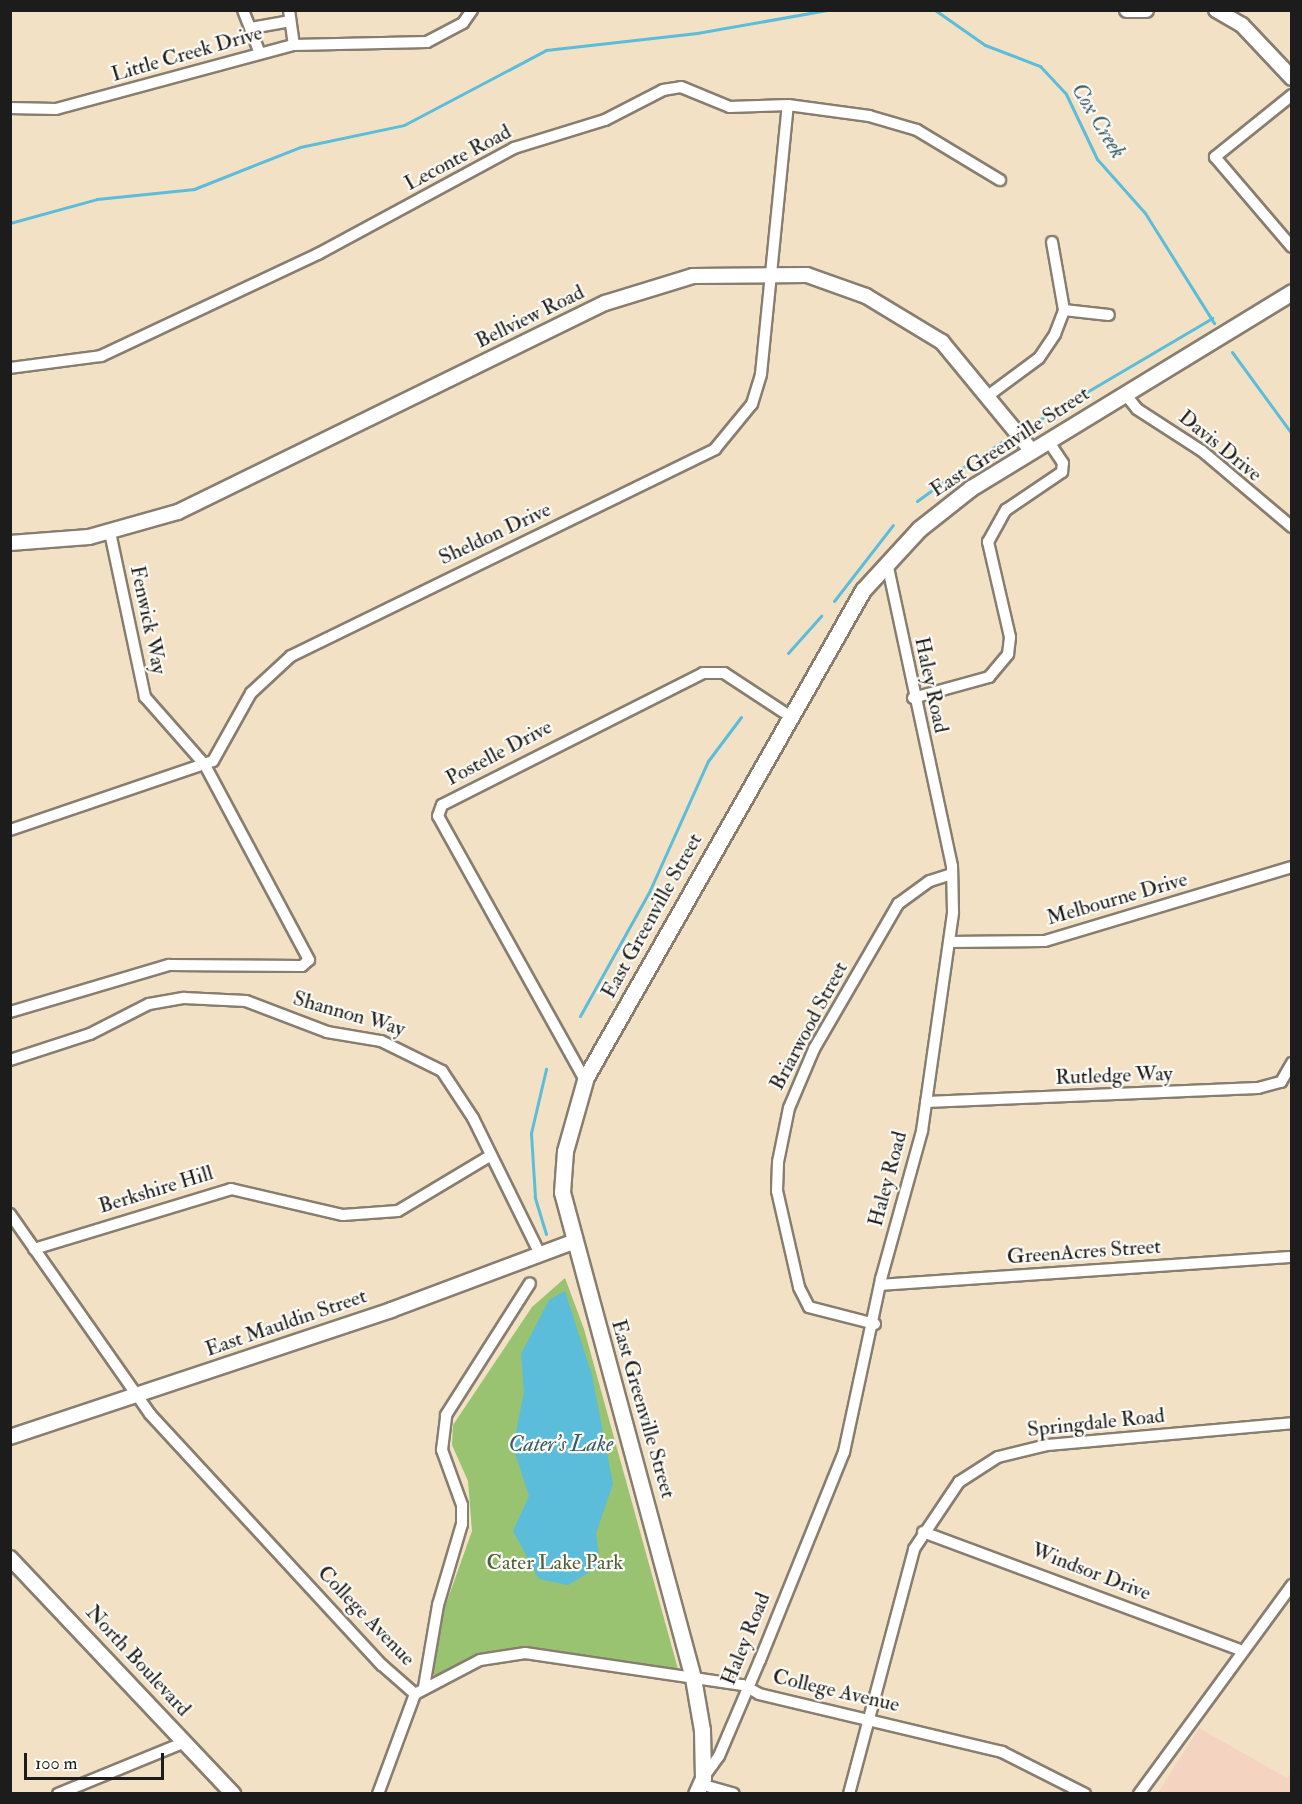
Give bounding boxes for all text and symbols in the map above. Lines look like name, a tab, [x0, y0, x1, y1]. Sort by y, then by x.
street label: Little Creek Drive	[109, 20, 265, 88]
water label: Cox Creek	[1065, 78, 1131, 164]
street label: Leconte Road	[400, 119, 516, 197]
street label: Bellview Road	[472, 280, 588, 354]
street label: East Greenville Street	[926, 381, 1094, 503]
street label: Davis Drive	[1173, 405, 1267, 487]
street label: Sheldon Drive	[435, 497, 555, 571]
street label: Fenwick Way	[124, 563, 172, 677]
street label: Haley Road	[909, 635, 953, 735]
street label: Postelle Drive	[442, 715, 556, 791]
street label: East Greenville Street	[596, 829, 708, 1003]
street label: Melbourne Drive	[1044, 867, 1190, 931]
street label: Briarwood Street	[765, 957, 853, 1095]
street label: Shannon Way	[290, 986, 408, 1042]
street label: Rutledge Way	[1055, 1061, 1173, 1091]
street label: Haley Road	[863, 1129, 913, 1229]
street label: Berkshire Hill	[96, 1161, 216, 1219]
street label: GreenAcres Street	[1006, 1234, 1162, 1270]
street label: East Mauldin Street	[202, 1284, 370, 1362]
street label: East Greenville Street	[605, 1317, 681, 1501]
street label: Springdale Road	[1026, 1403, 1166, 1443]
water label: Cater’s Lake	[509, 1432, 613, 1458]
street label: Windsor Drive	[1028, 1538, 1154, 1606]
park label: Cater Lake Park	[487, 1550, 623, 1576]
street label: College Avenue	[312, 1561, 420, 1671]
street label: Haley Road	[716, 1589, 776, 1689]
street label: North Boulevard	[80, 1600, 196, 1722]
street label: College Avenue	[770, 1664, 902, 1718]
scale bar	[27, 1741, 166, 1779]
text: 100 m	[35, 1752, 78, 1775]

